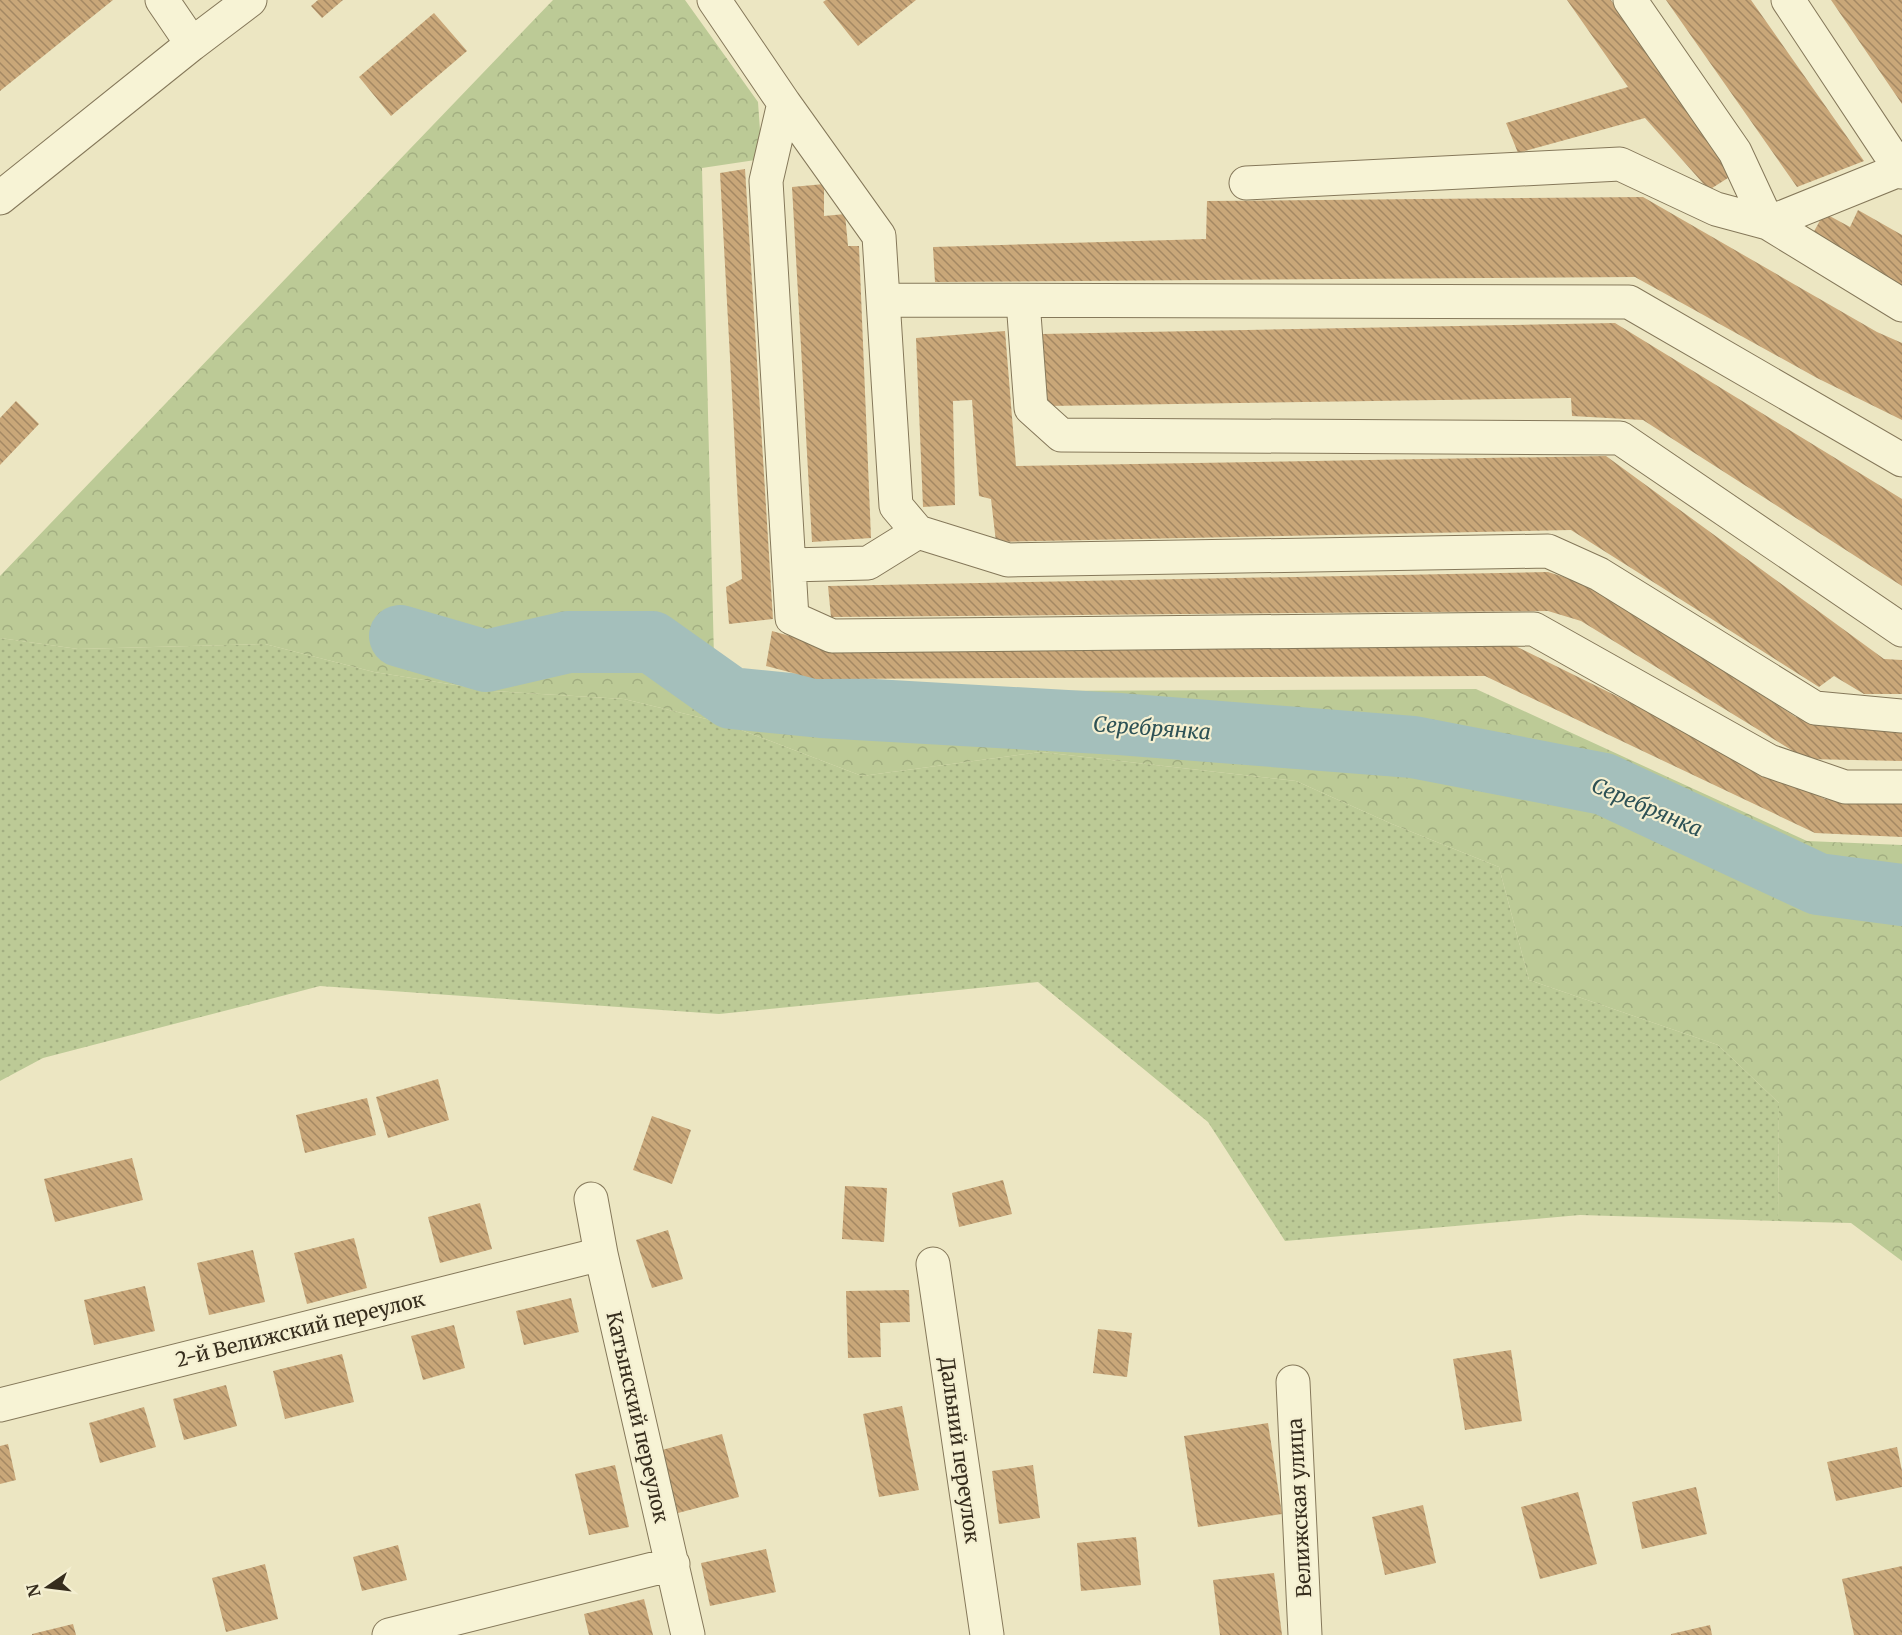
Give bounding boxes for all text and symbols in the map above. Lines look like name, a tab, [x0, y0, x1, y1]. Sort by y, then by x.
water label: Серебрянка	[1092, 710, 1212, 746]
water label: Серебрянка	[1587, 772, 1707, 842]
street label: 2-й Велижский переулок	[173, 1286, 427, 1372]
street label: Катынский переулок	[601, 1309, 675, 1526]
street label: Дальний переулок	[935, 1355, 986, 1545]
street label: Велижская улица	[1282, 1417, 1316, 1598]
north arrow	[18, 1557, 78, 1617]
text: N	[22, 1582, 45, 1599]

